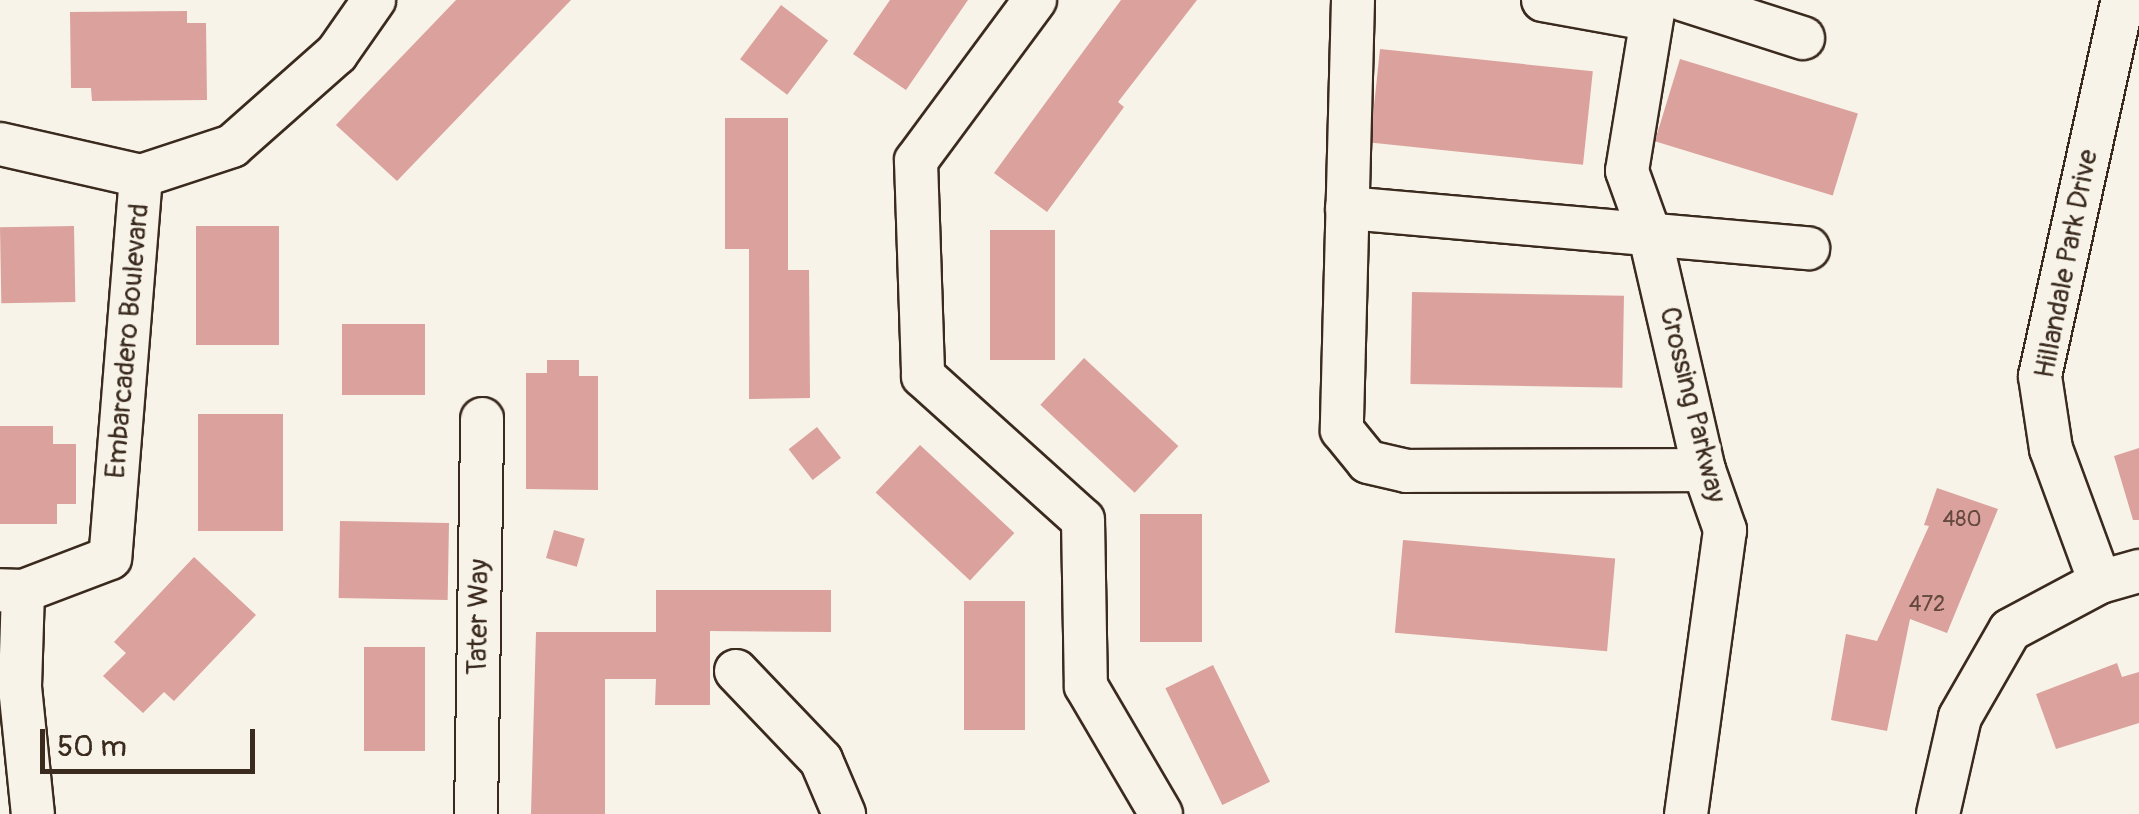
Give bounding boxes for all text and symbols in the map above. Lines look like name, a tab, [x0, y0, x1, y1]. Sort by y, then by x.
street label: Hillandale Park Drive	[2028, 147, 2106, 381]
street label: Embarcadero Boulevard	[99, 202, 157, 480]
street label: Crossing Parkway	[1651, 304, 1733, 506]
house number: 480	[1943, 507, 1981, 533]
street label: Tater Way	[461, 559, 497, 675]
house number: 472	[1909, 592, 1945, 618]
scale bar	[45, 709, 260, 771]
text: 50 m	[57, 728, 127, 765]

